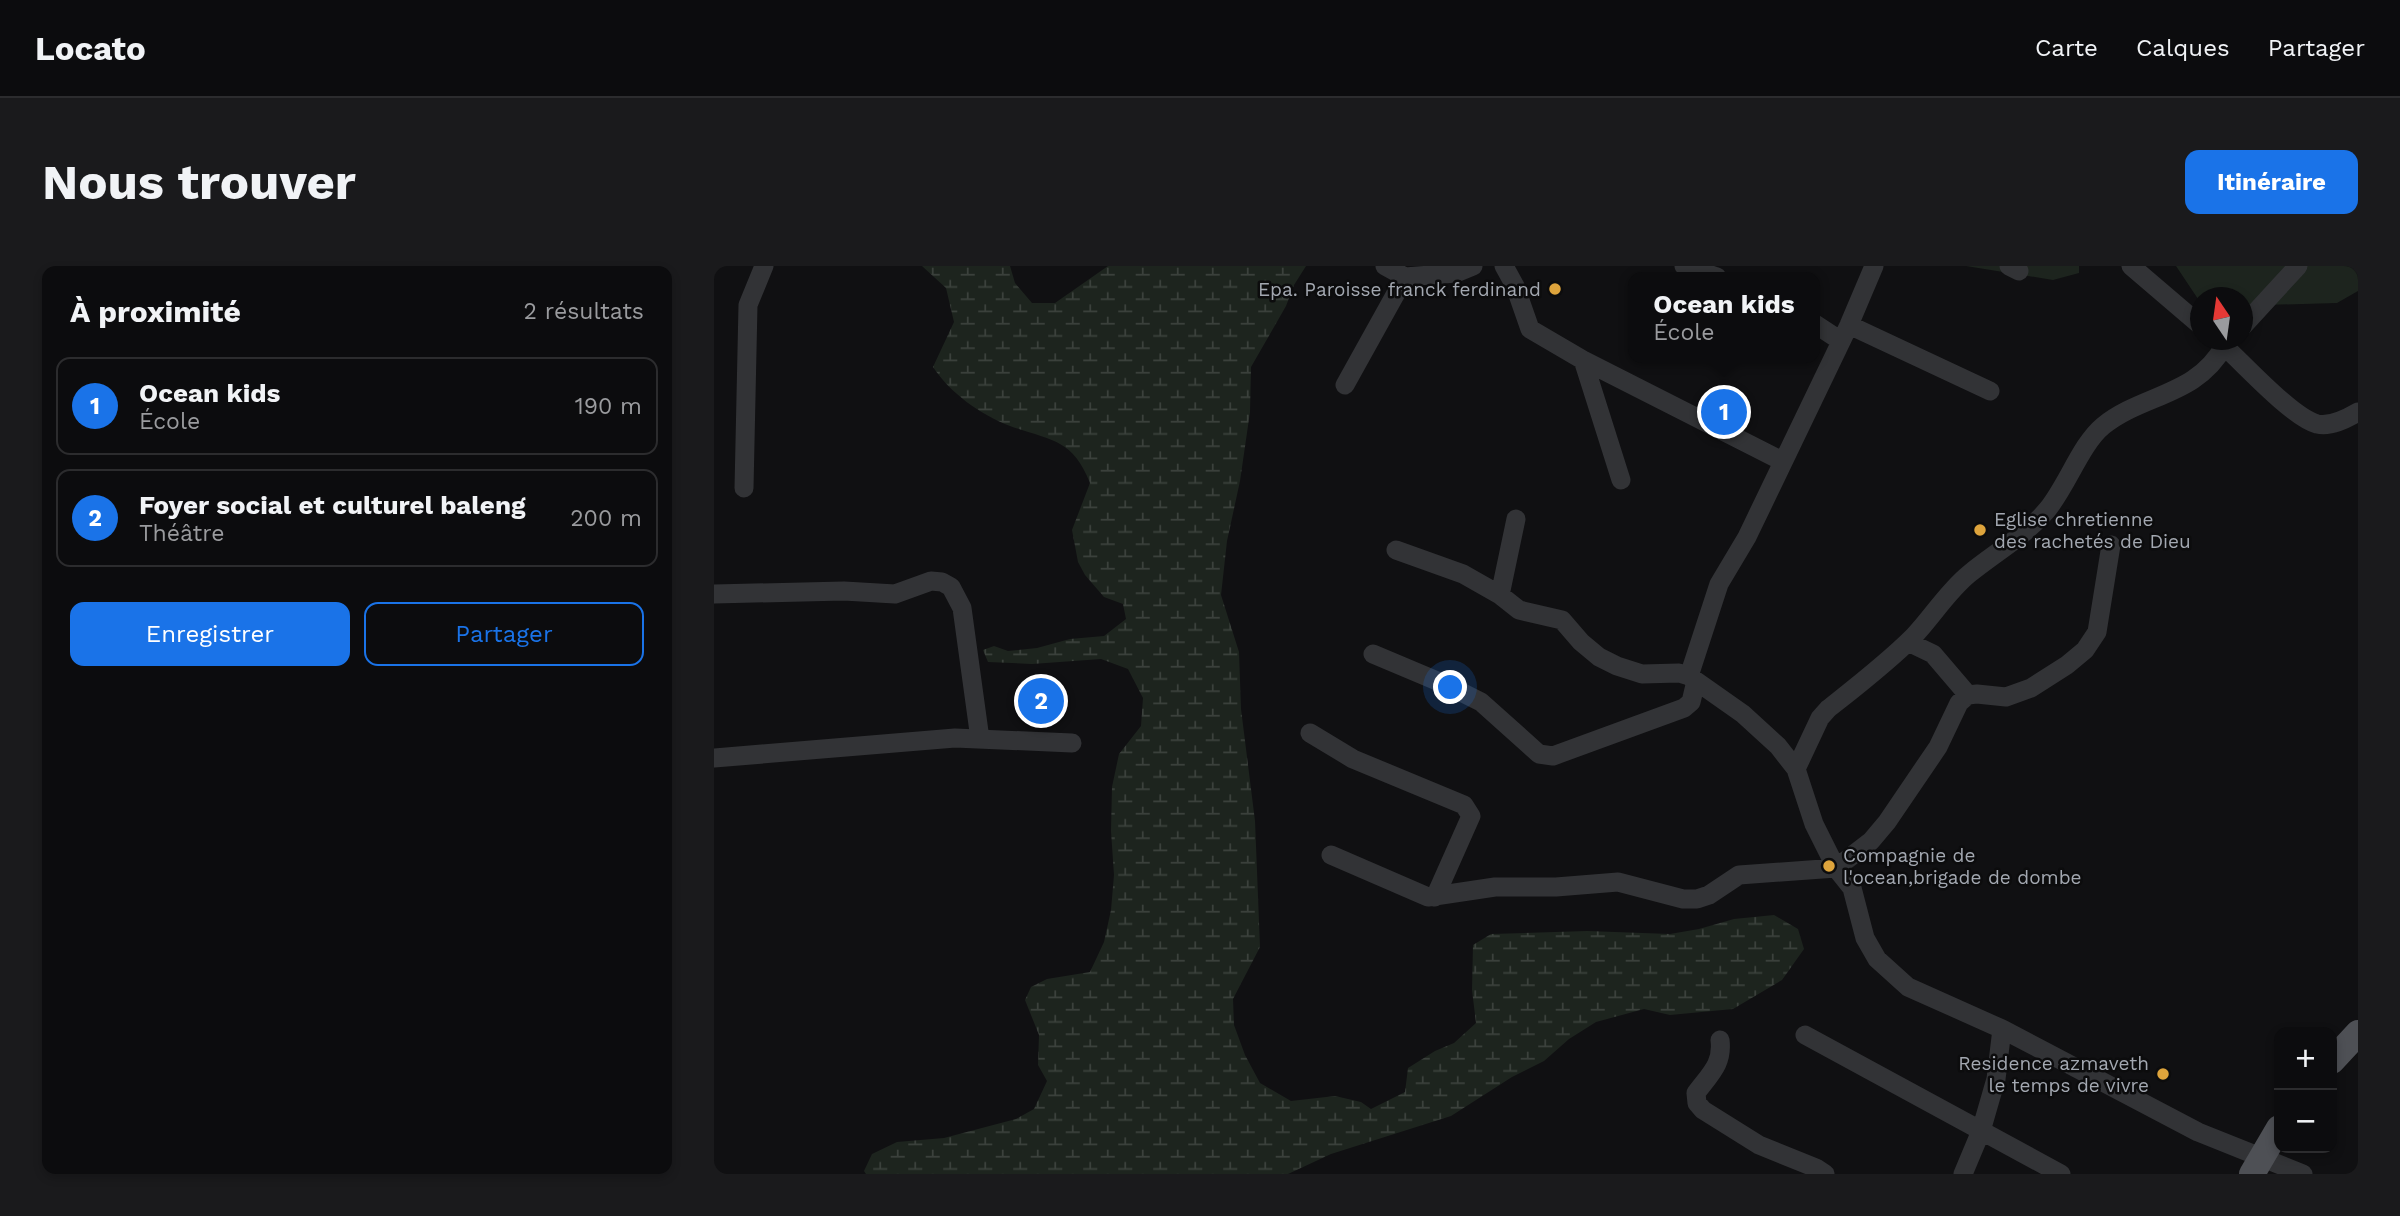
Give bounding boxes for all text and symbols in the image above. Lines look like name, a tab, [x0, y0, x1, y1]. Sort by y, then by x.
text: Locato	[35, 29, 146, 68]
text: Carte	[2035, 34, 2098, 62]
text: Calques	[2136, 34, 2230, 62]
text: Partager	[2268, 34, 2365, 62]
button: Itinéraire	[2185, 150, 2358, 214]
text: Nous trouver	[42, 153, 356, 211]
popup	[1628, 272, 1820, 363]
place label: Epa. Paroisse franck ferdinand	[1258, 278, 1541, 301]
marker: Epa. Paroisse franck ferdinand	[1547, 281, 1563, 297]
north arrow	[2190, 287, 2253, 350]
text: Ocean kids	[1653, 289, 1795, 319]
text: À proximité	[70, 294, 241, 329]
text: 2 résultats	[524, 298, 644, 325]
text: École	[1653, 319, 1715, 346]
text: Ocean kids	[139, 378, 280, 408]
pin: 1	[1701, 386, 1747, 438]
text: 1	[90, 393, 100, 420]
text: 190 m	[575, 393, 642, 420]
text: École	[139, 408, 200, 435]
text: Foyer social et culturel baleng	[139, 490, 526, 520]
text: 2	[88, 505, 102, 532]
text: 200 m	[570, 505, 642, 532]
place label: Eglise chretienne des rachetés de Dieu	[1994, 508, 2191, 553]
text: Théâtre	[139, 520, 224, 547]
marker: Eglise chretienne des rachetés de Dieu	[1972, 522, 1988, 538]
button: Enregistrer	[70, 602, 350, 666]
button: Partager	[364, 602, 644, 666]
your location	[1433, 670, 1467, 704]
pin: 2	[1018, 675, 1064, 727]
place label: Compagnie de l'ocean,brigade de dombe	[1843, 844, 2082, 889]
marker: Compagnie de l'ocean,brigade de dombe	[1821, 858, 1837, 874]
map controls	[2274, 1027, 2337, 1153]
button: +	[2274, 1027, 2337, 1090]
place label: Residence azmaveth le temps de vivre	[1958, 1052, 2149, 1097]
marker: Residence azmaveth le temps de vivre	[2155, 1066, 2171, 1082]
button: −	[2274, 1090, 2337, 1153]

